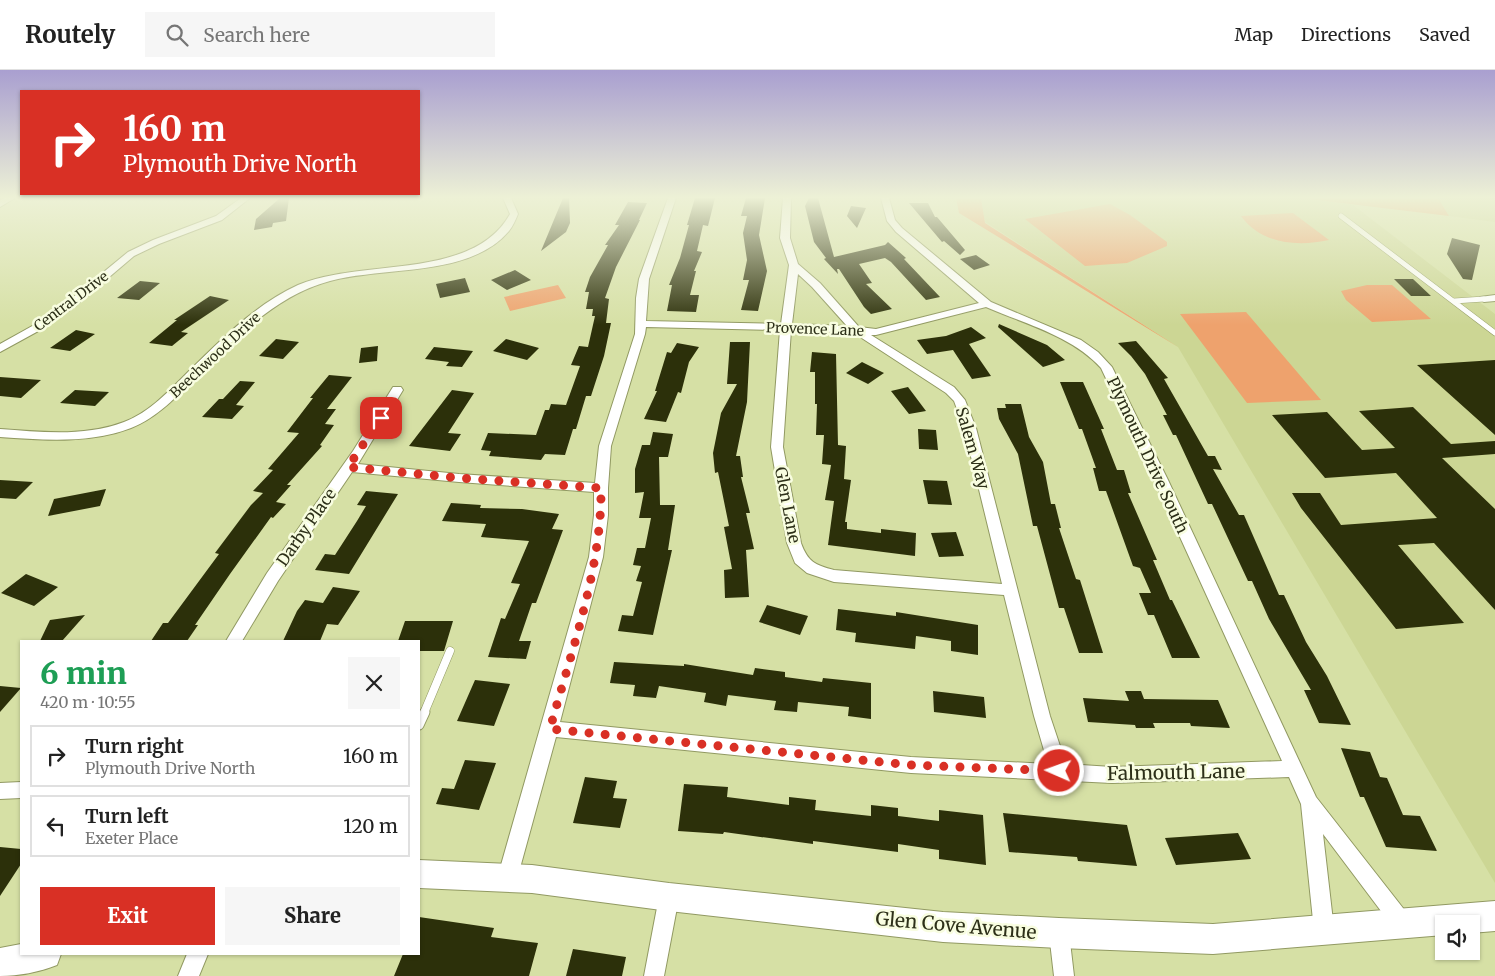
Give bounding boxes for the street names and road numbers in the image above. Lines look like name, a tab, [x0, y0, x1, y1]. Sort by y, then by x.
street label: Central Drive	[30, 267, 112, 335]
street label: Beechwood Drive	[166, 308, 264, 402]
street label: Provence Lane	[766, 318, 864, 340]
street label: Plymouth Drive South	[1103, 373, 1193, 537]
street label: Salem Way	[952, 405, 994, 492]
street label: Glen Lane	[771, 465, 805, 545]
street label: Darby Place	[272, 484, 340, 570]
street label: Falmouth Lane	[1107, 759, 1245, 785]
street label: Glen Cove Avenue	[875, 906, 1038, 944]

